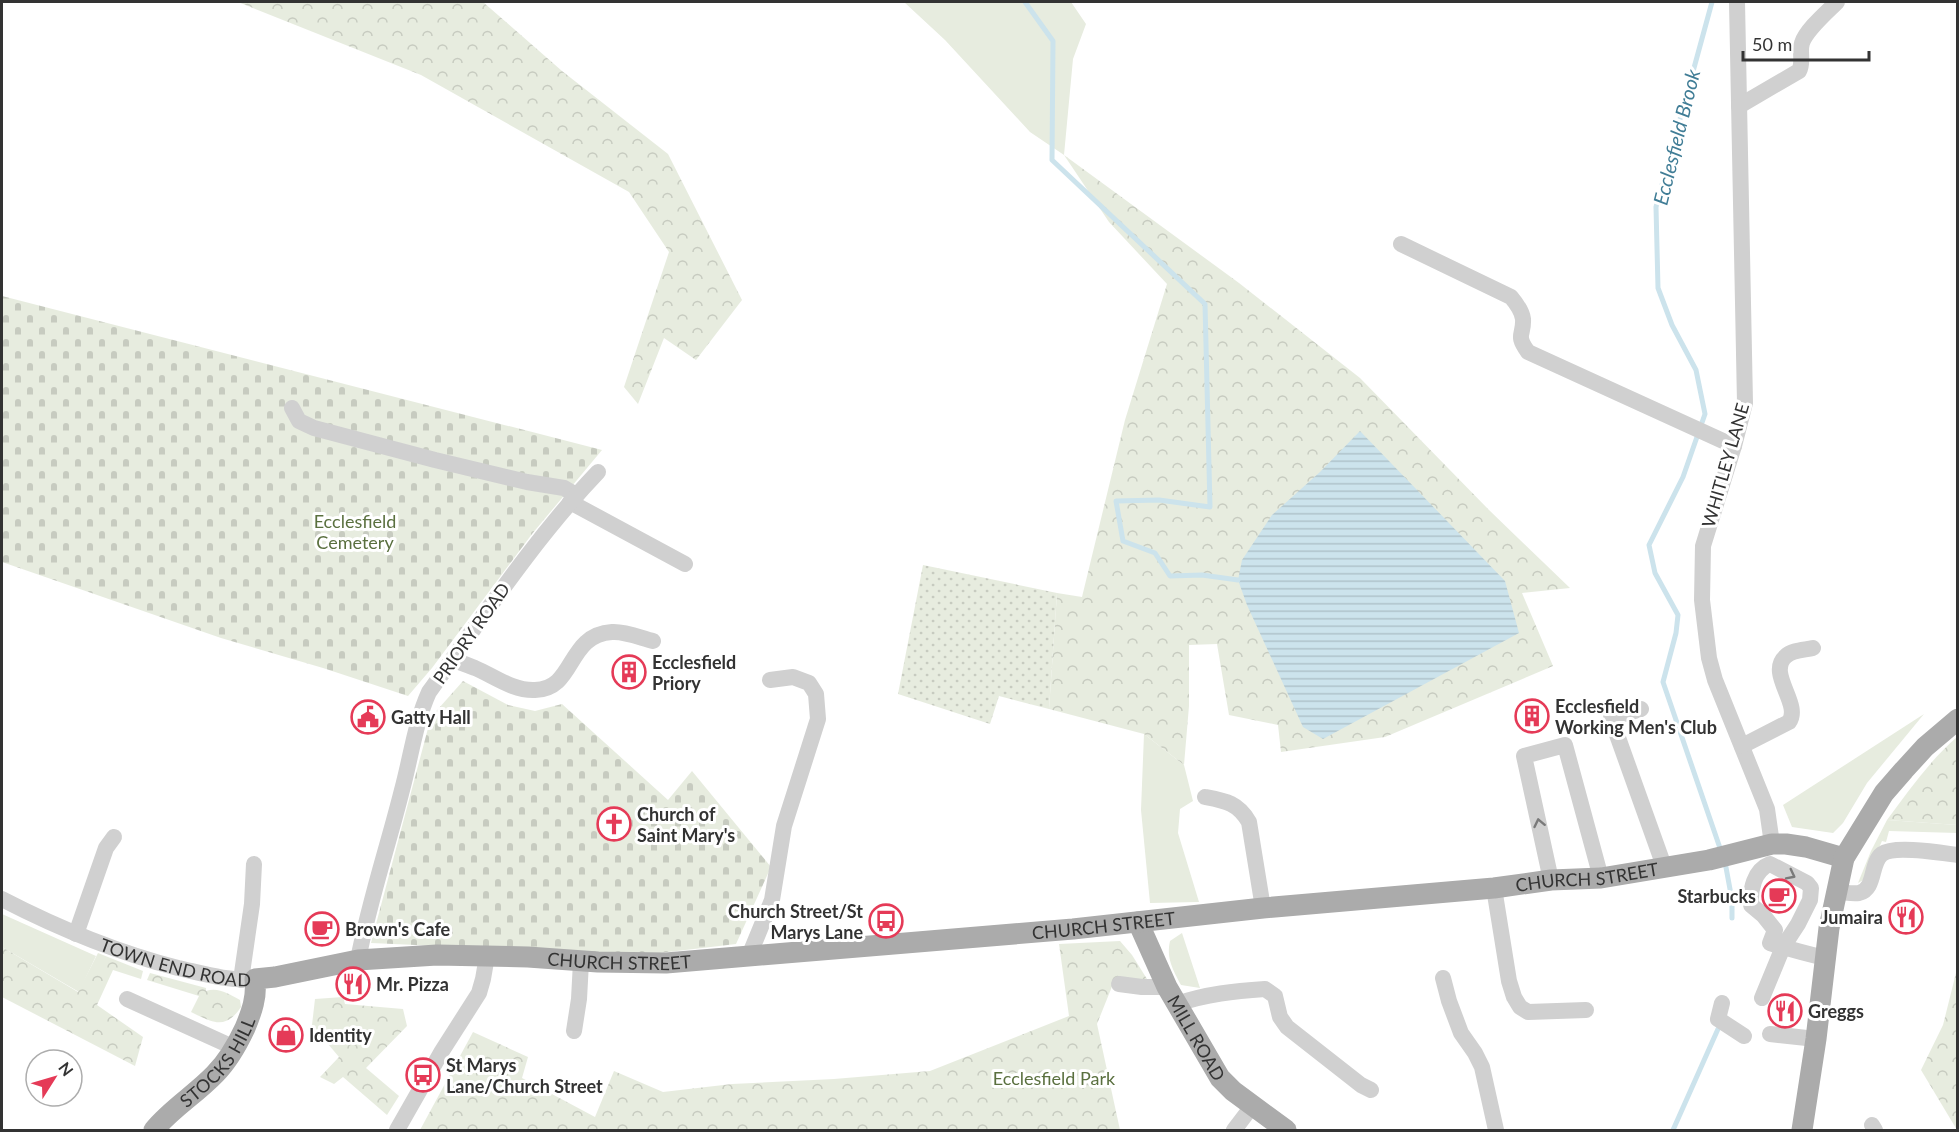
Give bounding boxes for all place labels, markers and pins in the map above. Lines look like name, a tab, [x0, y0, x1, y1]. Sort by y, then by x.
place label: Ecclesfield Priory	[652, 651, 736, 694]
building icon: Ecclesfield Priory	[611, 654, 647, 690]
place label: Ecclesfield Working Men's Club	[1555, 695, 1717, 738]
building icon: Ecclesfield Working Men's Club	[1514, 698, 1550, 734]
public building icon: Gatty Hall	[350, 699, 386, 735]
place label: Gatty Hall	[391, 706, 471, 728]
place label: Church of Saint Mary's	[637, 803, 735, 846]
church icon: Church of Saint Mary's	[596, 806, 632, 842]
cafe icon: Starbucks	[1761, 878, 1797, 914]
place label: Starbucks	[1677, 885, 1756, 907]
restaurant icon: Jumaira	[1888, 899, 1924, 935]
place label: Church Street/St Marys Lane	[728, 900, 863, 943]
bus stop icon: Church Street/St Marys Lane	[868, 903, 904, 939]
place label: Jumaira	[1821, 906, 1883, 928]
cafe icon: Brown's Cafe	[304, 911, 340, 947]
place label: Brown's Cafe	[345, 918, 451, 940]
restaurant icon: Mr. Pizza	[335, 966, 371, 1002]
place label: Mr. Pizza	[376, 973, 449, 995]
restaurant icon: Greggs	[1767, 993, 1803, 1029]
place label: Greggs	[1808, 1000, 1864, 1022]
shop icon: Identity	[268, 1017, 304, 1053]
place label: Identity	[309, 1024, 372, 1046]
place label: St Marys Lane/Church Street	[446, 1054, 603, 1097]
bus stop icon: St Marys Lane/Church Street	[405, 1057, 441, 1093]

